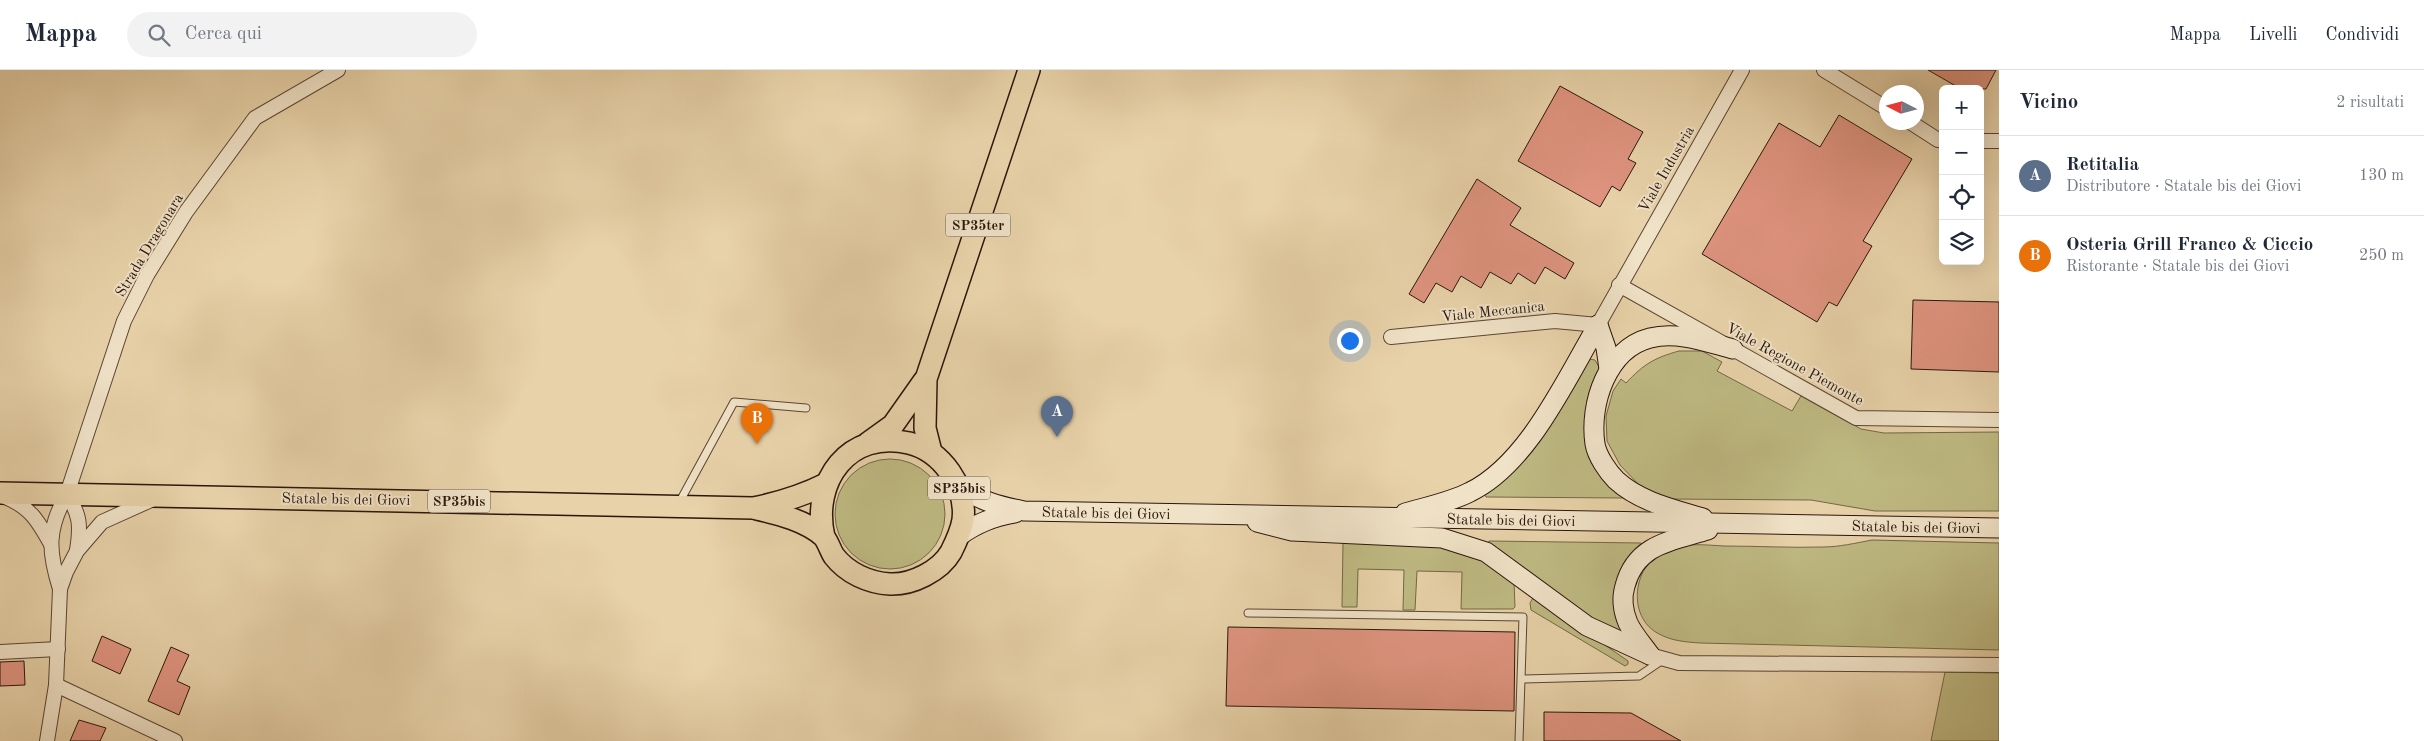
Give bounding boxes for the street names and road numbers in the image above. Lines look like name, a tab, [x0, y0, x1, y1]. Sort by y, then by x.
street label: Viale Industria	[1637, 124, 1698, 215]
street label: Strada Dragonara	[114, 191, 187, 300]
road number: SP35ter	[946, 214, 1010, 236]
street label: Viale Meccanica	[1441, 300, 1546, 325]
street label: Viale Regione Piemonte	[1723, 321, 1866, 409]
road number: SP35bis	[928, 476, 990, 499]
road number: SP35bis	[428, 490, 490, 512]
street label: Statale bis dei Giovi	[281, 492, 411, 509]
street label: Statale bis dei Giovi	[1041, 506, 1171, 523]
street label: Statale bis dei Giovi	[1446, 513, 1576, 530]
street label: Statale bis dei Giovi	[1851, 520, 1981, 537]

